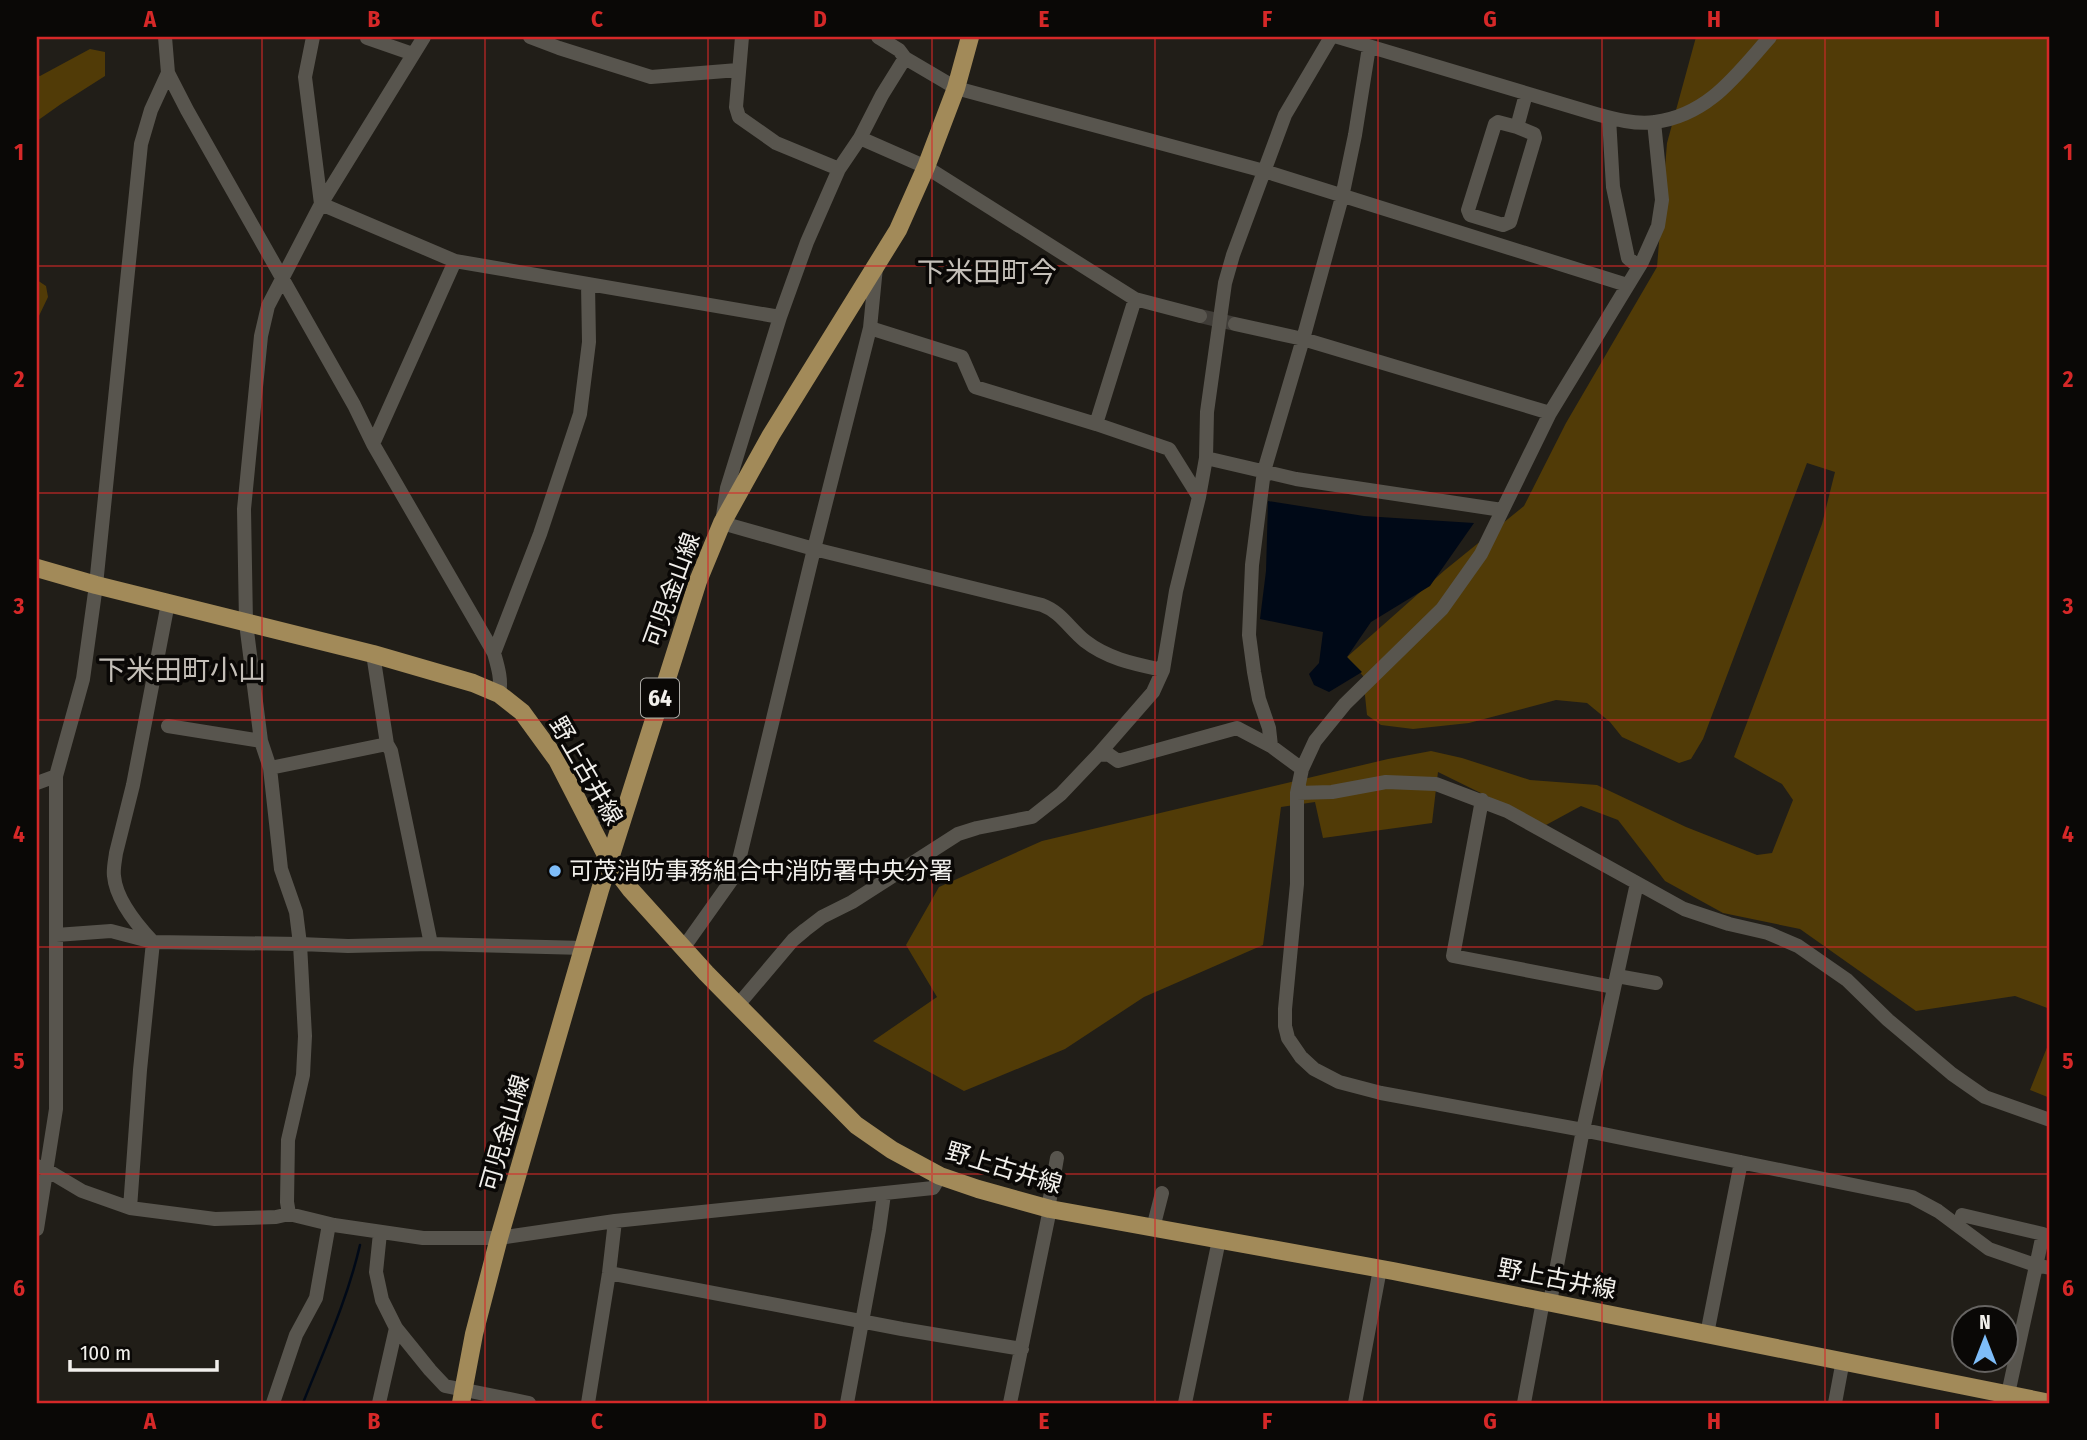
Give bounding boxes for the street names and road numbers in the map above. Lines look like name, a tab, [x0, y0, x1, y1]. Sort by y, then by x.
street label: 可児金山線	[638, 529, 706, 651]
road number: 64	[641, 678, 679, 718]
street label: 野上古井線	[544, 712, 628, 830]
street label: 可児金山線	[475, 1071, 535, 1195]
street label: 野上古井線	[943, 1137, 1065, 1199]
street label: 野上古井線	[1495, 1254, 1619, 1304]

